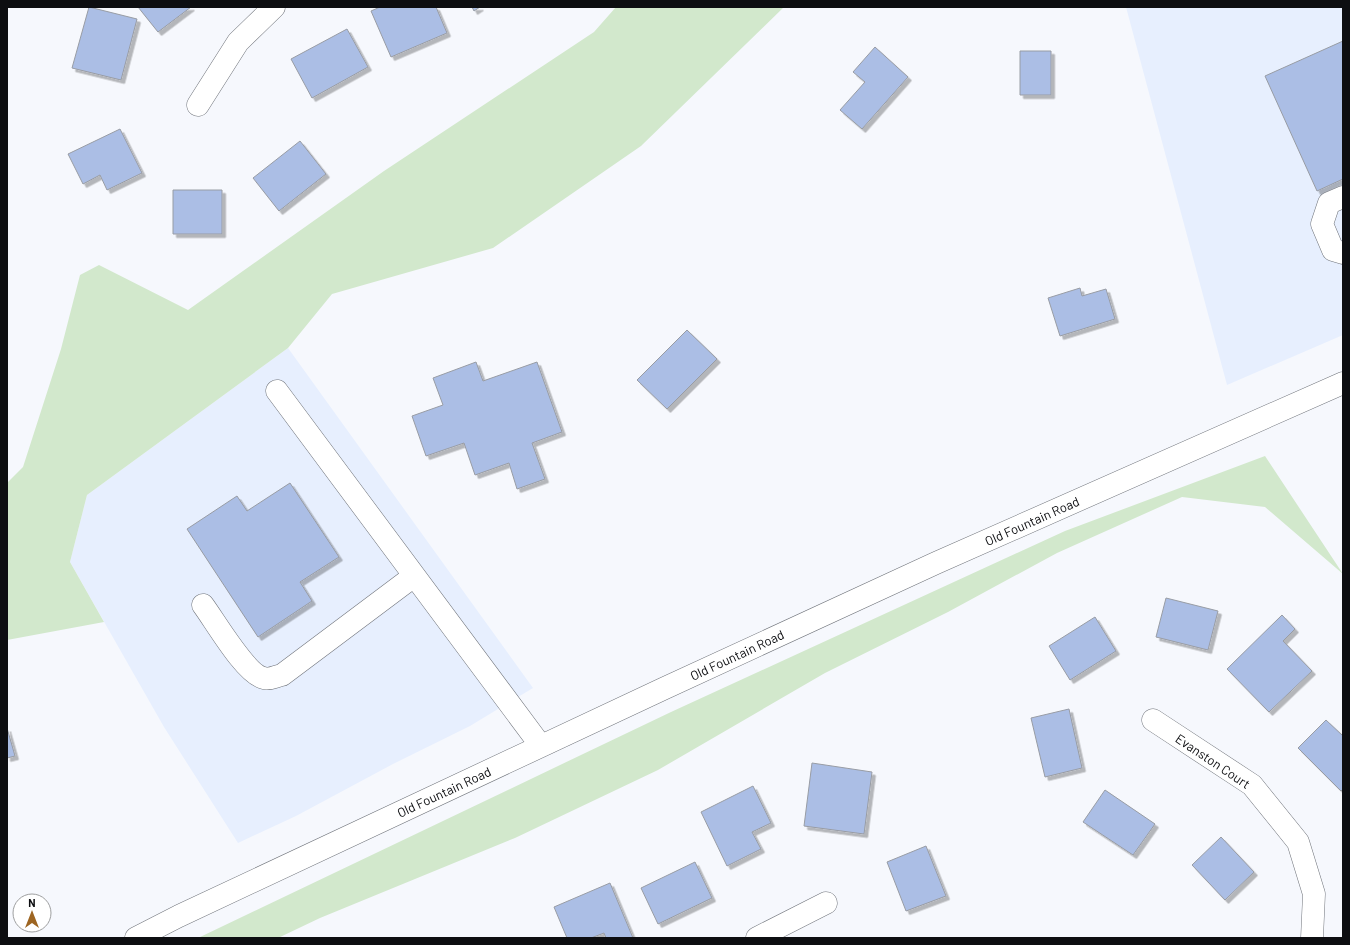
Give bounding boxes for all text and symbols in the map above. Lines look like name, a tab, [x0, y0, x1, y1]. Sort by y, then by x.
street label: Old Fountain Road	[982, 493, 1082, 549]
street label: Old Fountain Road	[688, 626, 786, 684]
street label: Evanston Court	[1173, 730, 1253, 792]
street label: Old Fountain Road	[395, 763, 493, 821]
north arrow	[12, 893, 52, 933]
text: N	[28, 896, 36, 909]

